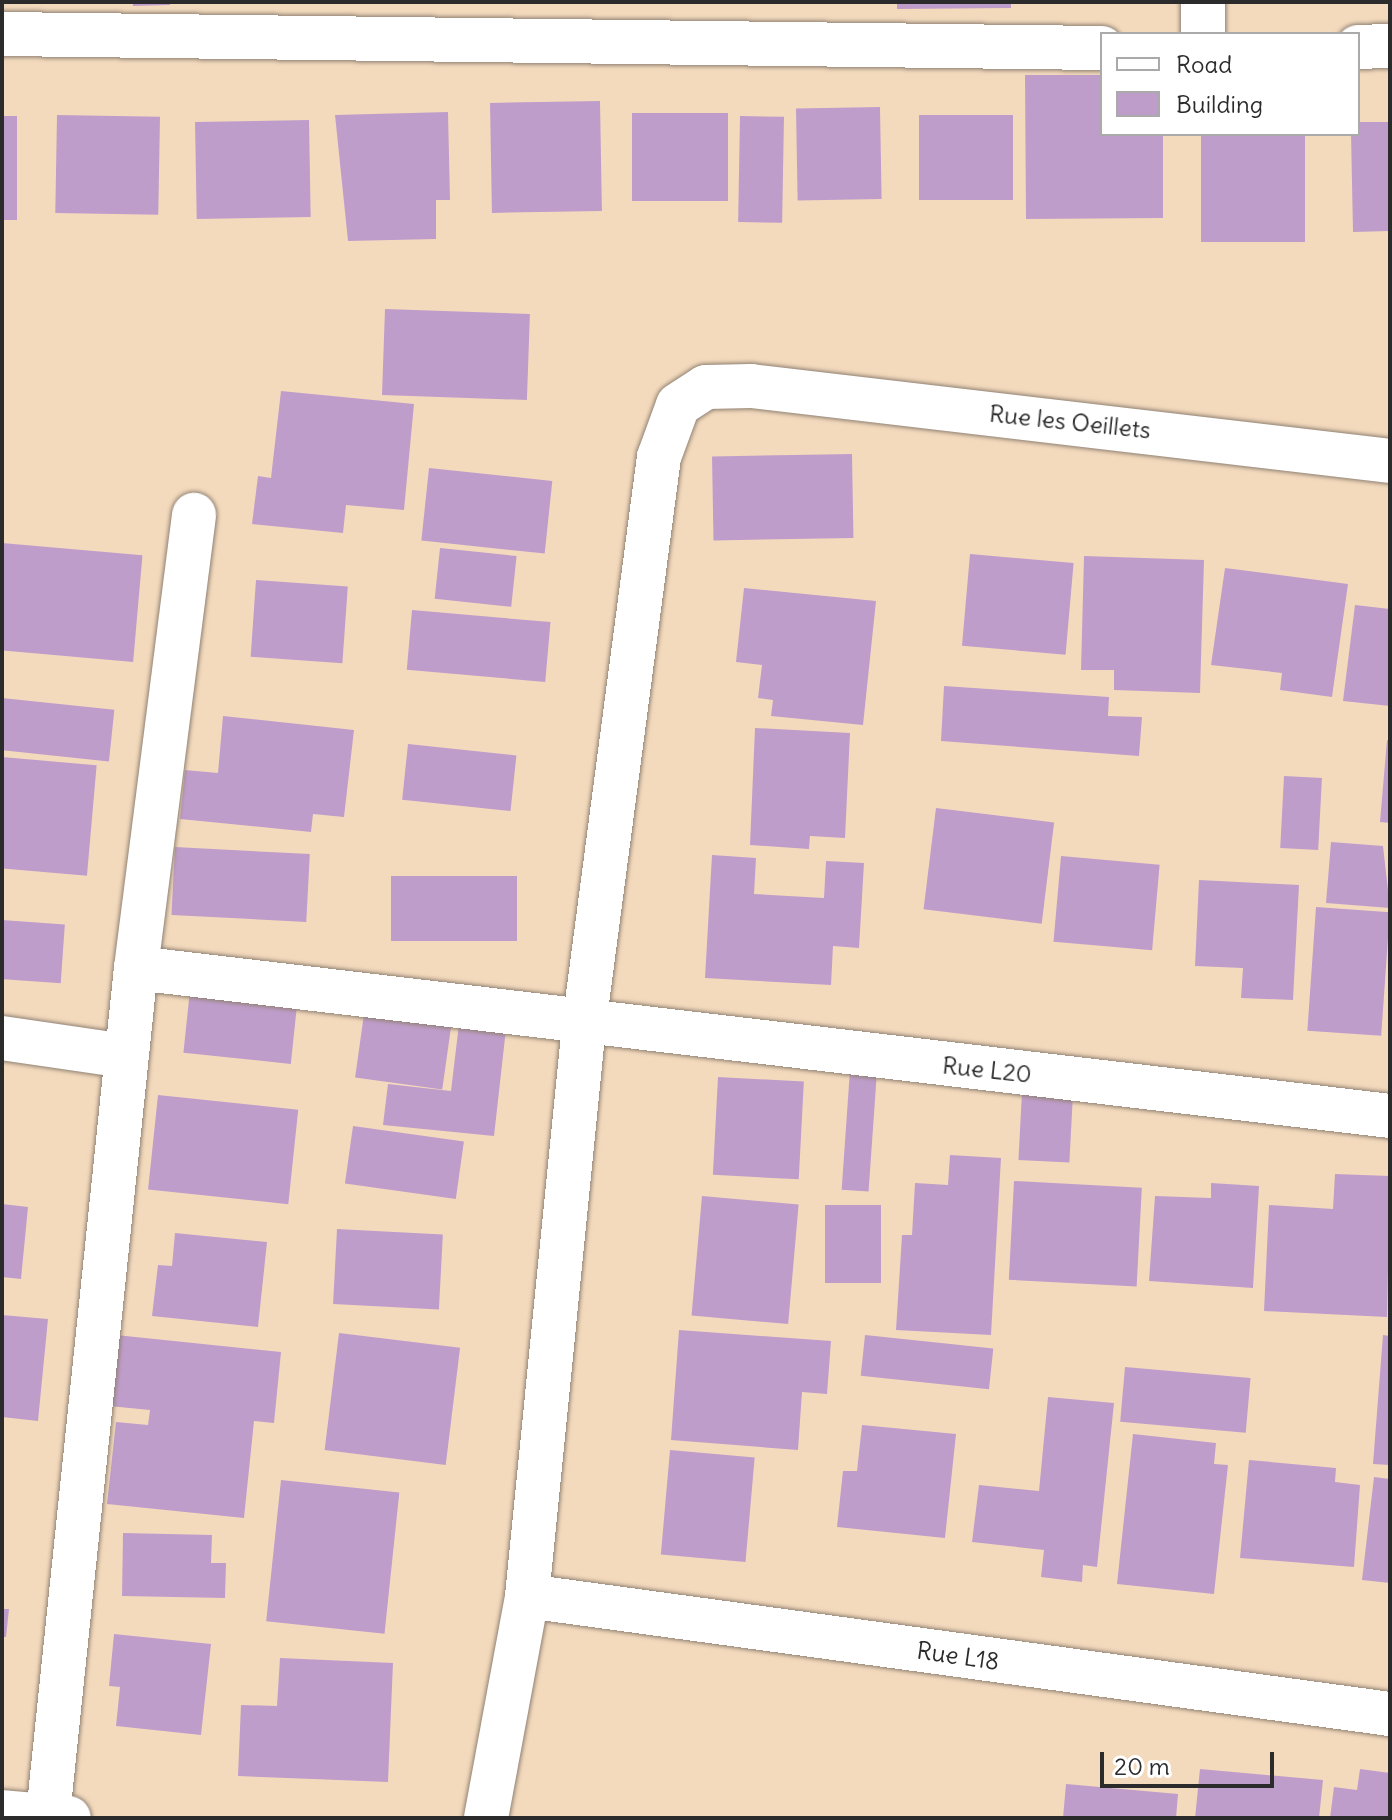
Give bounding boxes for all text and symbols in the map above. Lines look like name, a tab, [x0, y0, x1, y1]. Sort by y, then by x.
legend	[1100, 32, 1360, 136]
text: Road	[1176, 49, 1232, 79]
text: Building	[1176, 89, 1263, 119]
street label: Rue les Oeillets	[988, 399, 1152, 445]
street label: Rue L20	[941, 1051, 1033, 1089]
street label: Rue L18	[915, 1636, 1001, 1676]
scale bar	[1104, 1736, 1278, 1786]
text: 20 m	[1114, 1751, 1170, 1781]

